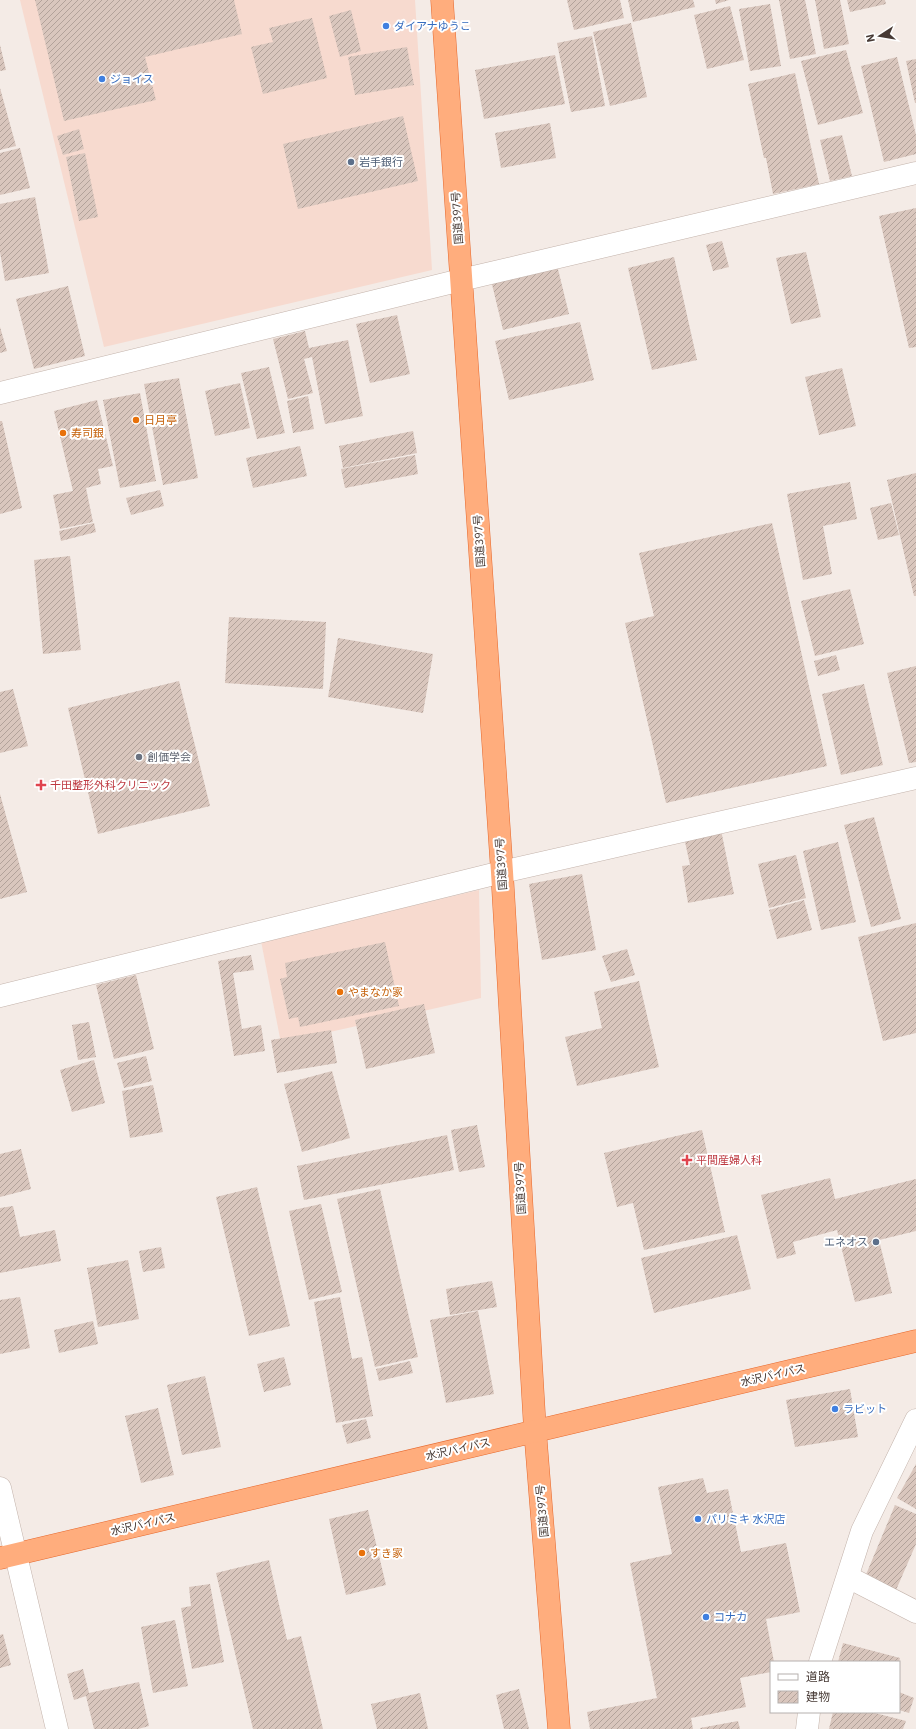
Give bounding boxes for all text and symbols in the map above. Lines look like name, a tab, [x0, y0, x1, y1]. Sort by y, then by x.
north arrow	[860, 16, 900, 56]
place label: ダイアナゆうこ	[394, 19, 471, 33]
marker: ダイアナゆうこ	[381, 21, 391, 31]
text: N	[863, 33, 878, 43]
place label: ジョイス	[110, 72, 154, 86]
marker: ジョイス	[97, 74, 107, 84]
place label: 岩手銀行	[359, 155, 403, 169]
marker: 岩手銀行	[346, 157, 356, 167]
street label: 国道397号	[448, 191, 466, 245]
place label: 日月亭	[144, 413, 177, 427]
marker: 日月亭	[131, 415, 141, 425]
place label: 寿司銀	[71, 426, 104, 440]
marker: 寿司銀	[58, 428, 68, 438]
street label: 国道397号	[470, 514, 488, 568]
place label: 創価学会	[147, 750, 191, 764]
marker: 創価学会	[134, 752, 144, 762]
place label: 千田整形外科クリニック	[50, 778, 171, 792]
marker: 千田整形外科クリニック	[35, 779, 47, 791]
street label: 国道397号	[492, 837, 510, 891]
place label: やまなか家	[348, 985, 403, 999]
marker: やまなか家	[335, 987, 345, 997]
place label: 平間産婦人科	[696, 1153, 762, 1167]
marker: 平間産婦人科	[681, 1154, 693, 1166]
street label: 国道397号	[512, 1161, 528, 1215]
place label: エネオス	[824, 1235, 868, 1249]
marker: エネオス	[871, 1237, 881, 1247]
street label: 水沢バイパス	[739, 1361, 807, 1389]
place label: ラビット	[843, 1402, 887, 1416]
marker: ラビット	[830, 1404, 840, 1414]
street label: 水沢バイパス	[424, 1435, 492, 1463]
street label: 国道397号	[533, 1484, 551, 1538]
street label: 水沢バイパス	[109, 1510, 177, 1538]
place label: パリミキ 水沢店	[706, 1512, 786, 1526]
marker: パリミキ 水沢店	[693, 1514, 703, 1524]
place label: すき家	[370, 1546, 403, 1560]
marker: すき家	[357, 1548, 367, 1558]
place label: コナカ	[714, 1610, 747, 1624]
marker: コナカ	[701, 1612, 711, 1622]
legend	[770, 1661, 900, 1713]
text: 道路	[806, 1669, 830, 1684]
text: 建物	[806, 1689, 830, 1704]

